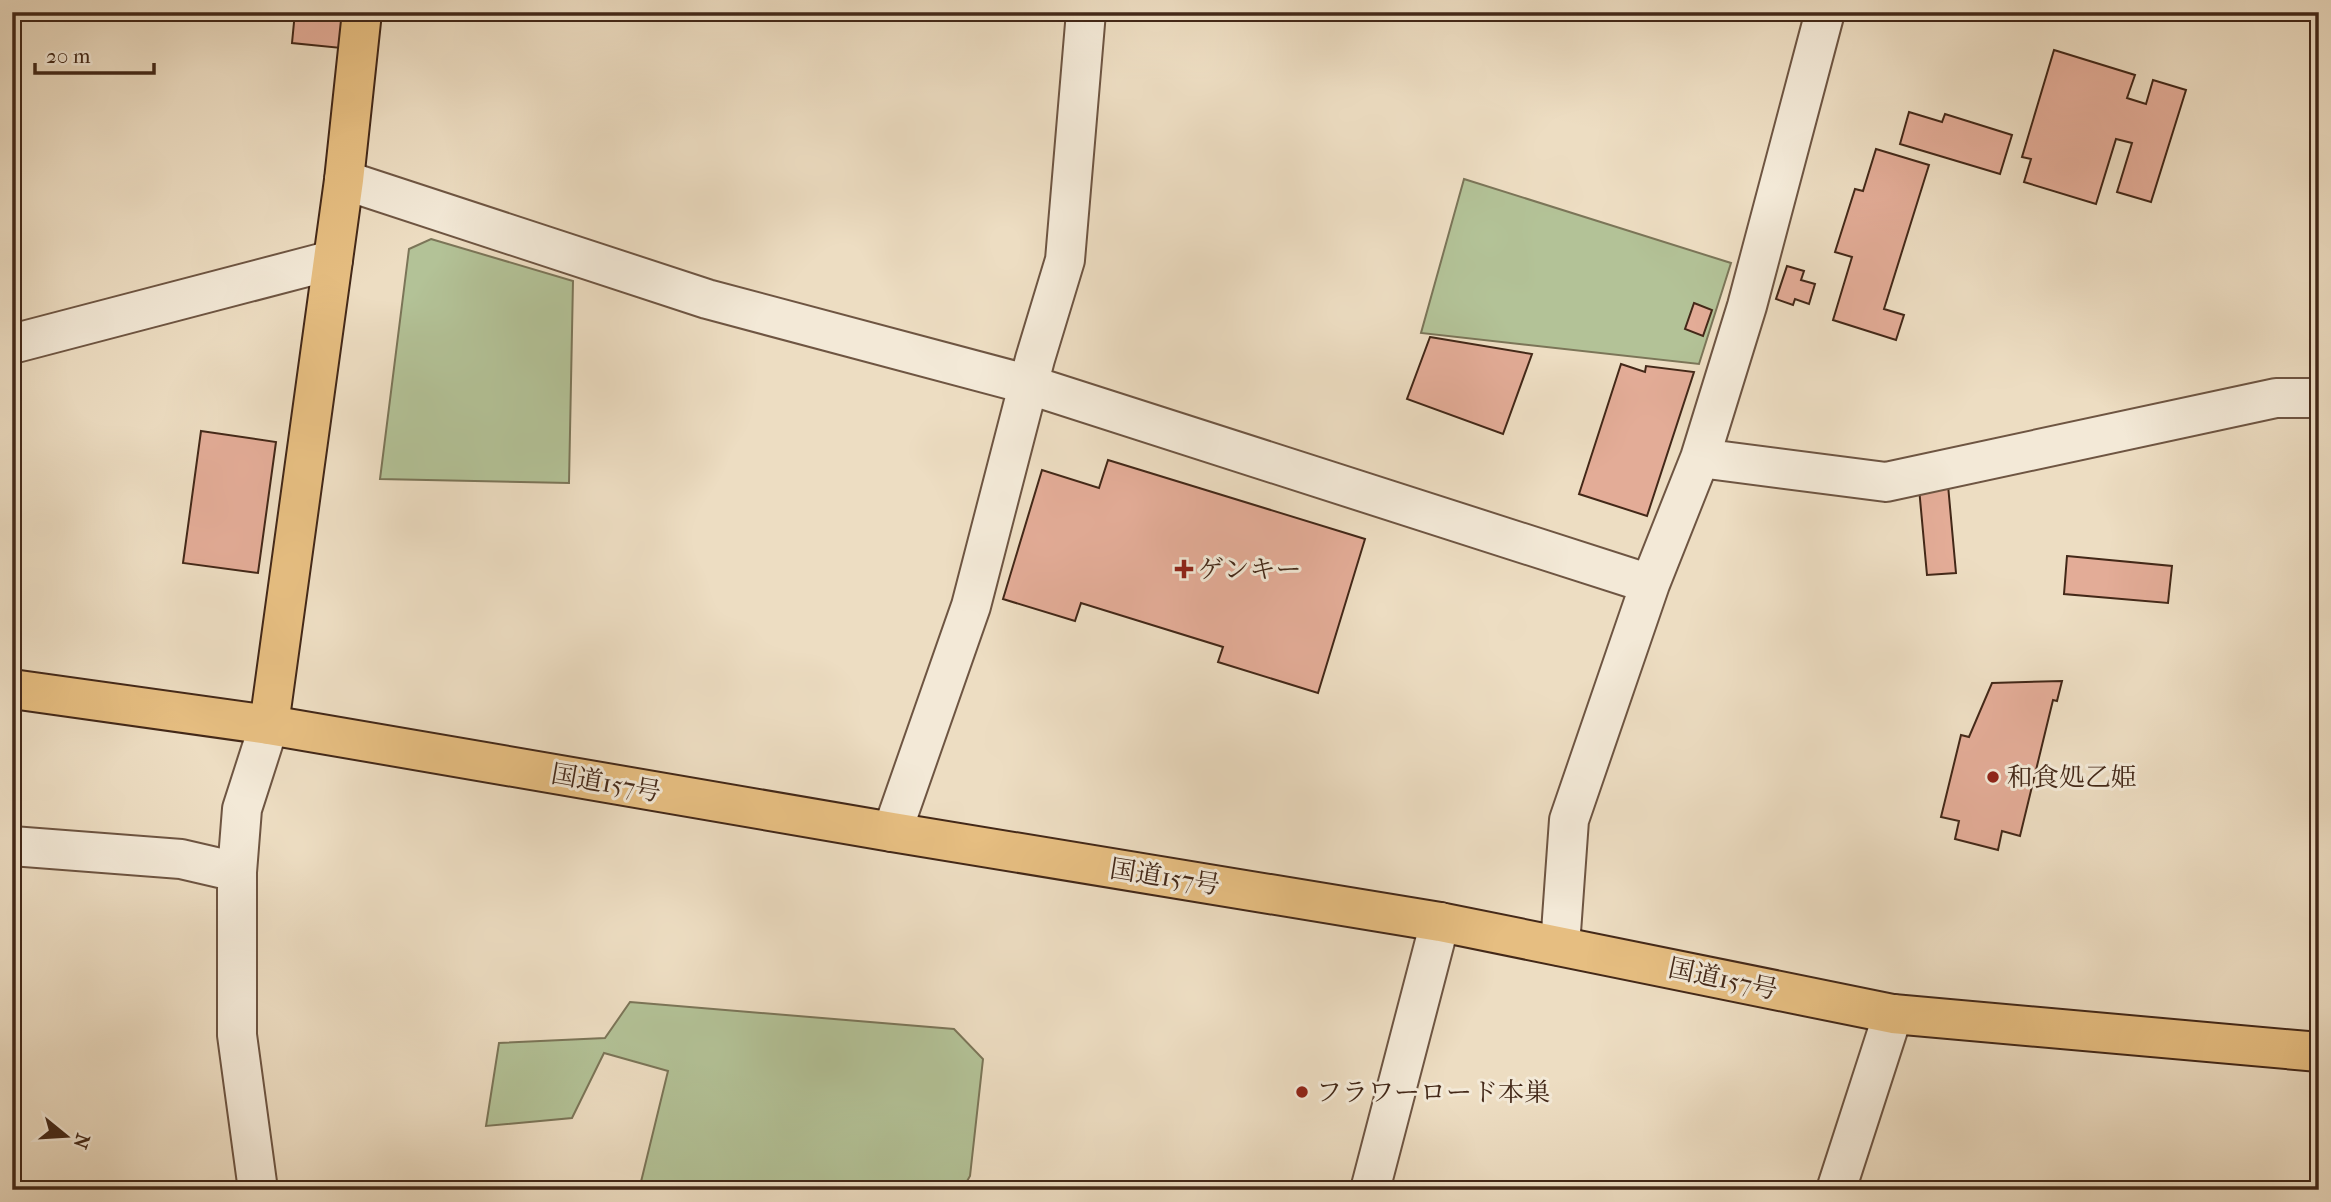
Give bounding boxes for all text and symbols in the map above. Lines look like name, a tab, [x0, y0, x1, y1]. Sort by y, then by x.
scale bar	[35, 32, 154, 76]
text: 20 m	[46, 44, 91, 68]
place label: ゲンキー	[1198, 554, 1301, 585]
marker: ゲンキー	[1176, 561, 1192, 577]
street label: 国道157号	[549, 758, 663, 808]
place label: 和食処乙姫	[2007, 762, 2137, 793]
marker: 和食処乙姫	[1985, 769, 2001, 785]
street label: 国道157号	[1108, 853, 1222, 901]
street label: 国道157号	[1666, 952, 1780, 1006]
place label: フラワーロード本巣	[1316, 1077, 1550, 1108]
marker: フラワーロード本巣	[1294, 1084, 1310, 1100]
north arrow	[32, 1100, 102, 1170]
text: N	[68, 1131, 94, 1152]

